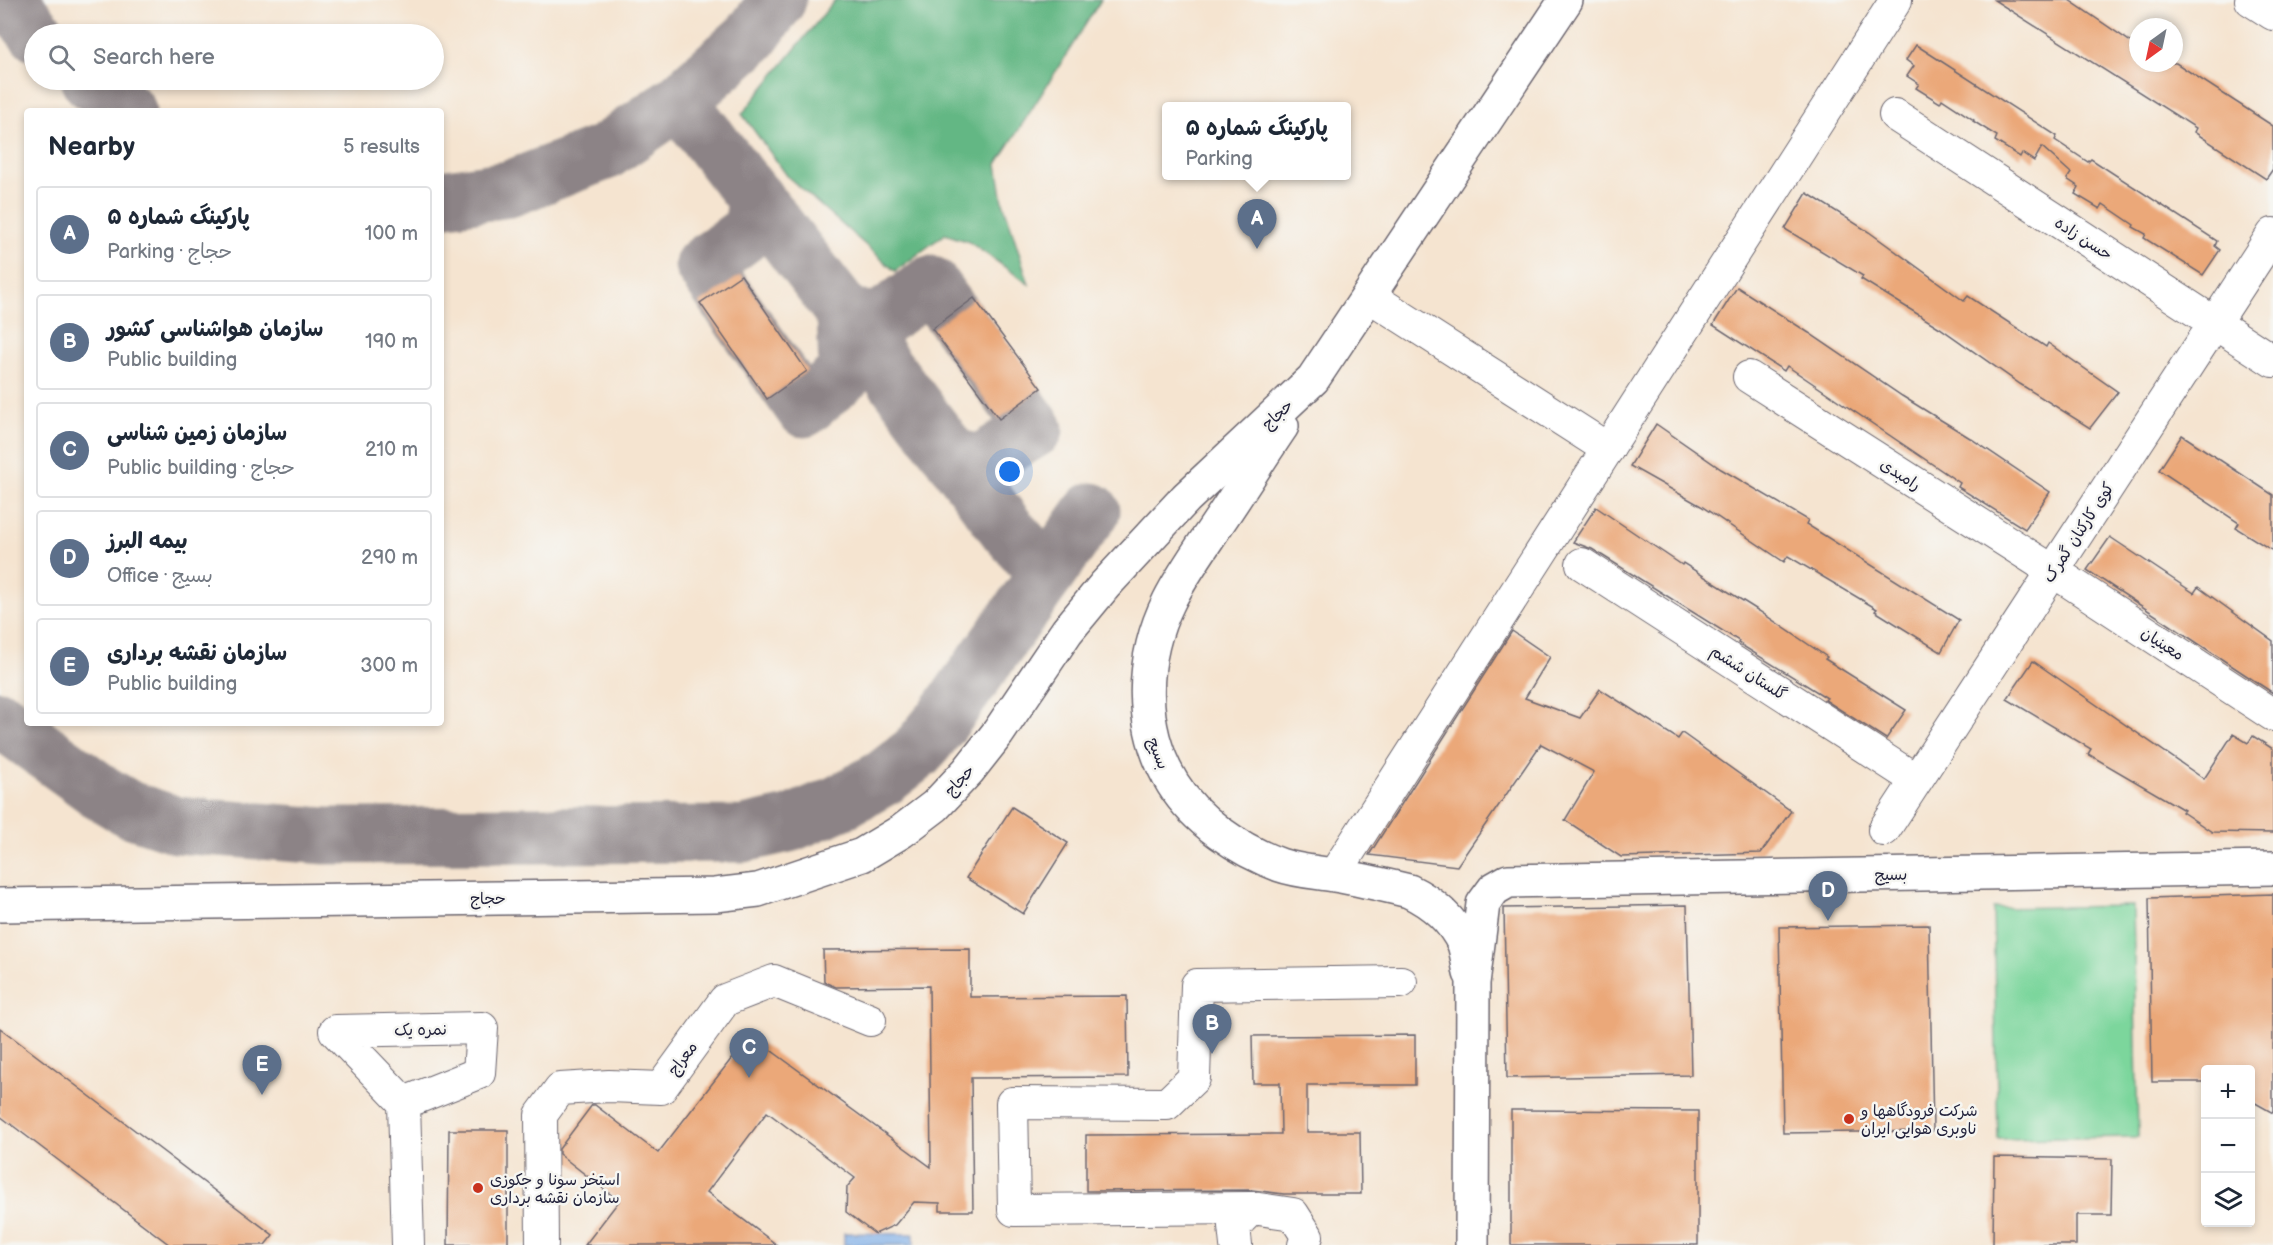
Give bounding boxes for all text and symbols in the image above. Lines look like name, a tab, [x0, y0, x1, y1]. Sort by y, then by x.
north arrow	[2129, 18, 2183, 72]
search box	[24, 24, 444, 90]
icon: search	[45, 41, 78, 74]
text: Search here	[93, 44, 215, 71]
popup	[1162, 102, 1351, 180]
text: پارکینگ شماره ۵	[1185, 115, 1328, 142]
text: Nearby	[48, 132, 135, 163]
text: 5 results	[343, 135, 420, 159]
text: Parking	[1185, 147, 1253, 171]
pin: A	[1238, 200, 1276, 249]
text: پارکینگ شماره ۵	[107, 204, 250, 231]
street label: حسن زاده	[2051, 214, 2116, 265]
text: A	[63, 222, 76, 246]
text: 100 m	[365, 222, 418, 246]
text: Parking · حجاج	[107, 240, 232, 264]
text: سازمان هواشناسی کشور	[107, 316, 323, 343]
text: B	[62, 330, 77, 354]
text: 190 m	[365, 330, 418, 354]
text: Public building	[107, 348, 237, 372]
street label: حجاج	[1259, 396, 1298, 434]
text: سازمان زمین شناسی	[107, 420, 287, 447]
text: C	[62, 438, 77, 462]
text: 210 m	[365, 438, 418, 462]
street label: رامبدی	[1876, 455, 1924, 495]
text: Public building · حجاج	[107, 456, 295, 480]
your location	[995, 457, 1024, 486]
street label: کوی کارکنان گمرک	[2039, 478, 2119, 586]
text: بیمه البرز	[107, 528, 188, 555]
text: D	[63, 546, 76, 570]
text: 290 m	[361, 546, 418, 570]
text: Office · بسیج	[107, 564, 213, 588]
street label: معینیان	[2137, 623, 2187, 665]
text: سازمان نقشه برداری	[107, 640, 287, 667]
street label: گلستان ششم	[1705, 641, 1790, 707]
text: E	[63, 654, 76, 678]
text: 300 m	[360, 654, 418, 678]
text: Public building	[107, 672, 237, 696]
street label: بسیج	[1143, 735, 1172, 772]
street label: حجاج	[941, 761, 979, 801]
street label: بسیج	[1875, 866, 1907, 885]
pin: D	[1808, 872, 1848, 921]
street label: حجاج	[470, 890, 506, 909]
pin: B	[1192, 1004, 1232, 1054]
street label: نمره یک	[394, 1021, 448, 1040]
pin: C	[730, 1028, 768, 1078]
street label: معراج	[664, 1038, 702, 1080]
pin: E	[242, 1046, 282, 1095]
map controls	[2201, 1065, 2255, 1227]
button: +	[2201, 1065, 2255, 1119]
place label: شرکت فرودگاهها و ناوبری هوایی ایران	[1859, 1101, 1978, 1139]
marker: شرکت فرودگاهها و ناوبری هوایی ایران	[1842, 1112, 1856, 1126]
button: −	[2201, 1119, 2255, 1173]
place label: استخر سونا و جکوزی سازمان نقشه برداری	[490, 1171, 620, 1208]
button: layers	[2201, 1173, 2255, 1227]
marker: استخر سونا و جکوزی سازمان نقشه برداری	[471, 1181, 485, 1195]

